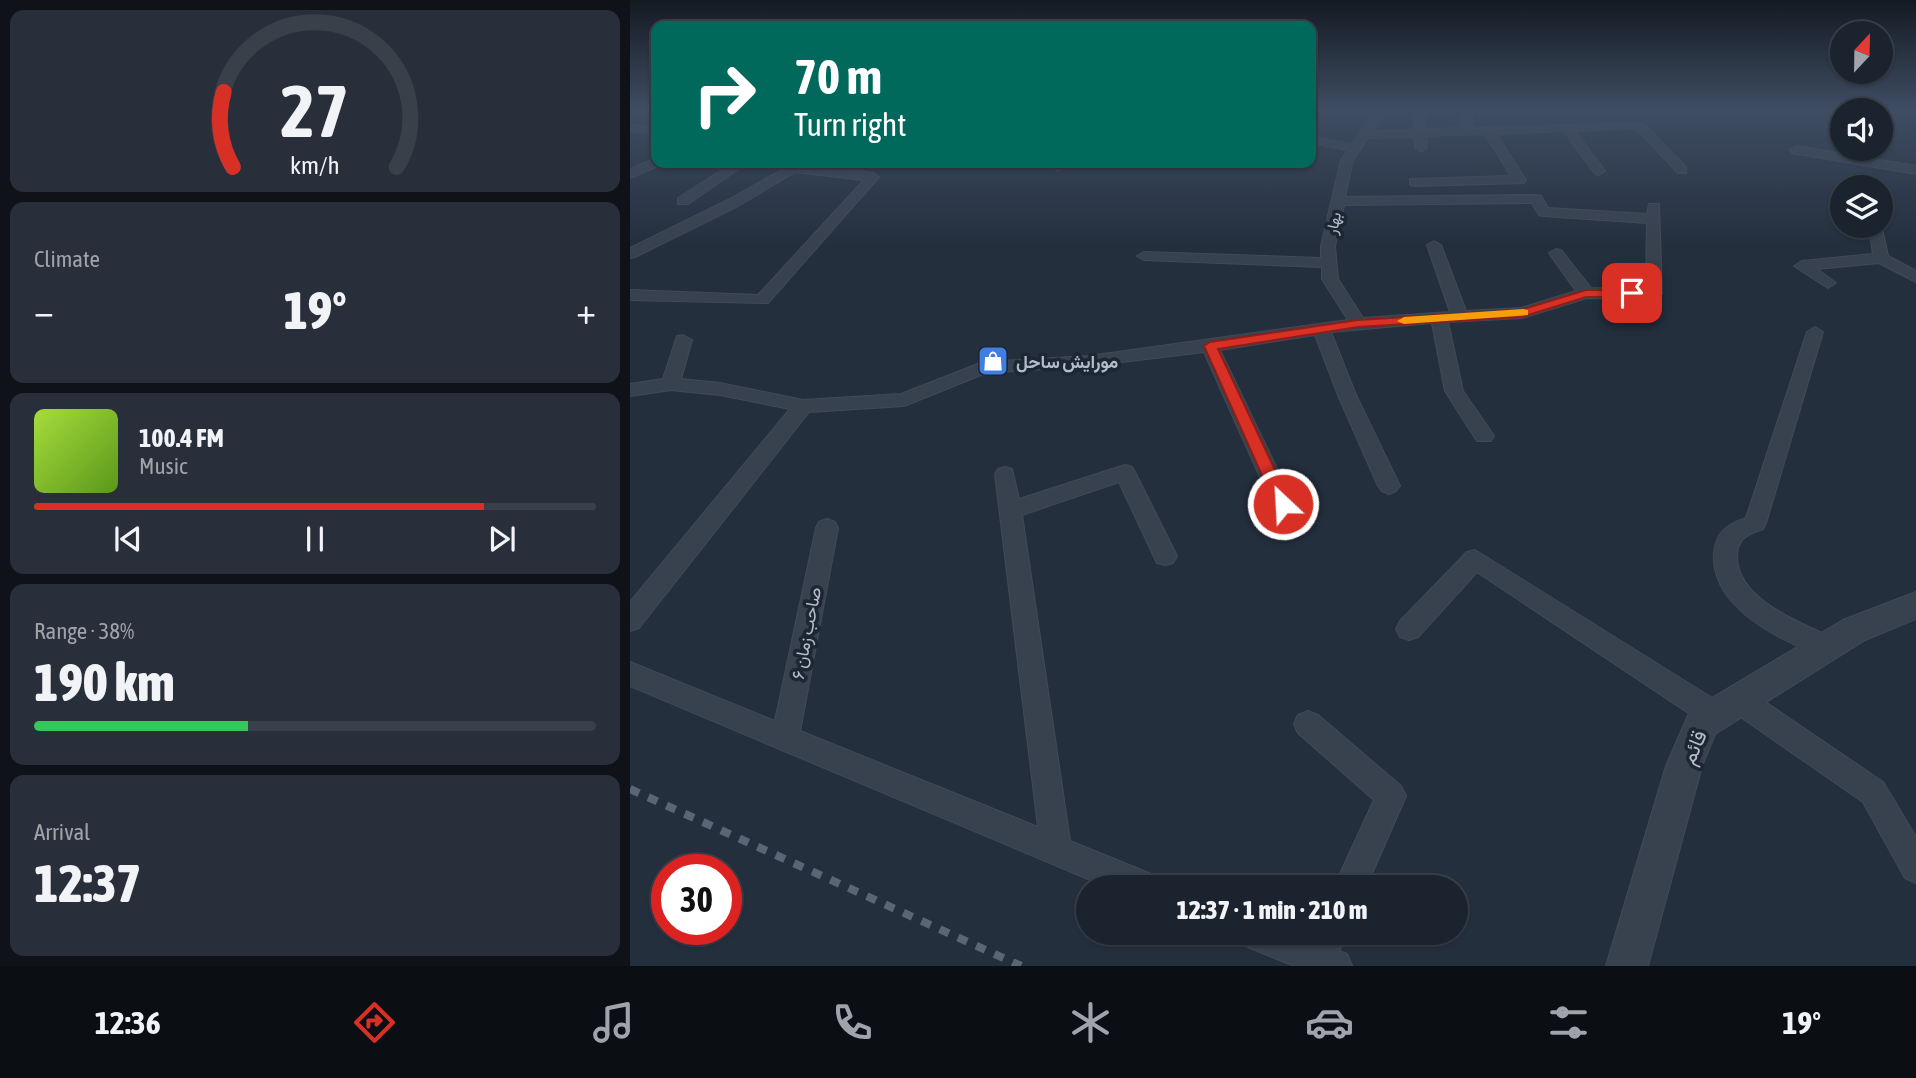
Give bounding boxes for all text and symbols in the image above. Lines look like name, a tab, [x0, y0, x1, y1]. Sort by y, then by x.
north arrow	[1830, 21, 1894, 84]
map controls	[1830, 21, 1893, 238]
text: 70 m	[794, 48, 882, 104]
icon: right	[679, 49, 770, 140]
text: 27	[281, 69, 349, 152]
button: sound	[1830, 98, 1893, 161]
text: Turn right	[794, 106, 907, 143]
text: km/h	[290, 151, 340, 179]
button: layers	[1830, 175, 1893, 238]
street label: بهار	[1322, 210, 1346, 237]
text: Climate	[34, 246, 100, 272]
pin	[1602, 263, 1662, 323]
icon: arrive	[1613, 274, 1651, 312]
text: 19°	[283, 280, 347, 340]
text: −	[34, 289, 54, 332]
text: +	[576, 289, 596, 332]
shop icon: مورایش ساحل	[976, 344, 1010, 378]
place label: مورایش ساحل	[1016, 351, 1119, 373]
text: 100.4 FM	[139, 423, 224, 453]
text: Music	[139, 453, 187, 479]
position arrow	[1246, 467, 1320, 541]
icon: previous	[109, 520, 147, 558]
icon: pause	[296, 520, 334, 558]
icon: next	[483, 520, 521, 558]
street label: صاحب زمان ۶	[787, 585, 826, 681]
text: Range · 38%	[34, 618, 134, 644]
text: 190 km	[34, 652, 175, 712]
street label: قائم	[1675, 726, 1714, 769]
text: Arrival	[34, 819, 90, 845]
text: 12:37	[34, 853, 141, 913]
speed limit sign: 30	[651, 854, 742, 945]
text: 12:37 · 1 min · 210 m	[1177, 895, 1367, 925]
icon: directions	[350, 998, 399, 1047]
icon: music	[589, 998, 638, 1047]
icon: phone	[828, 998, 877, 1047]
icon: climate	[1066, 998, 1115, 1047]
icon: car	[1305, 998, 1354, 1047]
icon: filters	[1544, 998, 1593, 1047]
text: 12:36	[95, 1004, 161, 1041]
text: 19°	[1782, 1004, 1821, 1041]

